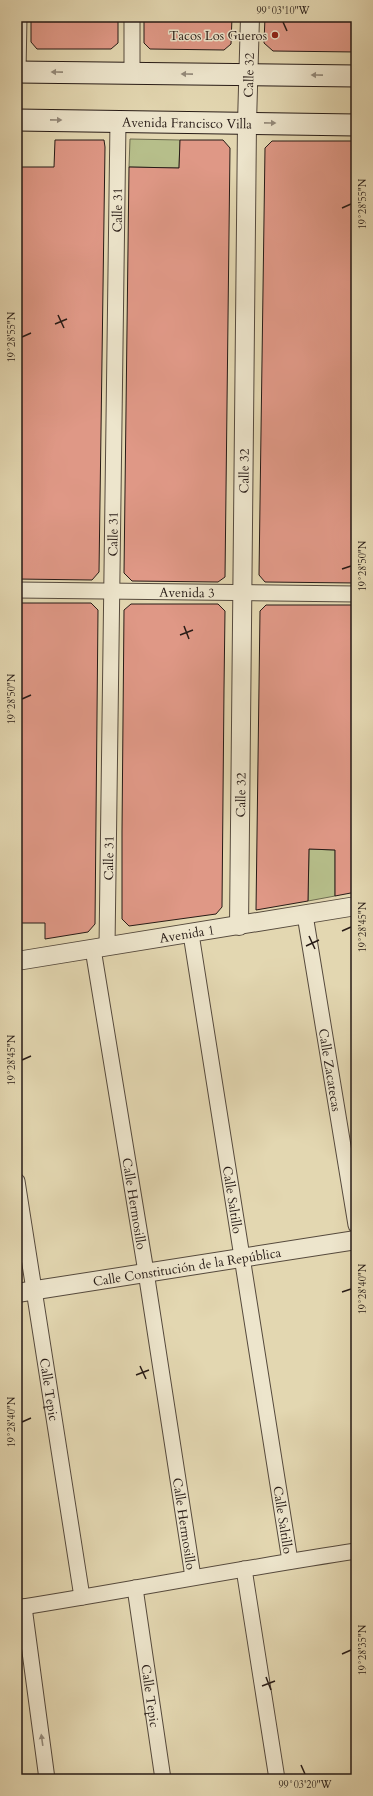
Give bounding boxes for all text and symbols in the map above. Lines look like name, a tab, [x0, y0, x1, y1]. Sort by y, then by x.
text: 99°03'10"W	[256, 4, 311, 18]
place label: Tacos Los Gueros	[169, 27, 267, 45]
marker: Tacos Los Gueros	[270, 30, 280, 40]
street label: Calle 32	[240, 52, 259, 98]
one-way arrow	[50, 69, 63, 75]
one-way arrow	[180, 71, 193, 77]
one-way arrow	[310, 72, 323, 78]
street label: Avenida Francisco Villa	[122, 114, 252, 133]
one-way arrow	[50, 117, 62, 124]
one-way arrow	[264, 120, 277, 126]
text: 19°28'55"N	[356, 178, 370, 229]
street label: Calle 31	[109, 187, 127, 233]
text: 19°28'55"N	[5, 311, 19, 362]
street label: Calle 32	[235, 448, 254, 494]
street label: Calle 31	[104, 511, 123, 557]
text: 19°28'50"N	[356, 540, 370, 591]
street label: Avenida 3	[159, 584, 215, 602]
text: 19°28'50"N	[5, 673, 19, 724]
street label: Calle 32	[232, 772, 251, 818]
street label: Calle 31	[100, 835, 118, 881]
text: 19°28'45"N	[356, 901, 370, 952]
street label: Avenida 1	[158, 921, 216, 948]
street label: Calle Zacatecas	[314, 1027, 345, 1113]
text: 19°28'45"N	[5, 1034, 19, 1085]
street label: Calle Hermosillo	[117, 1156, 150, 1251]
street label: Calle Saltillo	[218, 1165, 246, 1235]
street label: Calle Constitución de la República	[92, 1244, 283, 1291]
text: 19°28'40"N	[356, 1263, 370, 1314]
street label: Calle Tepic	[35, 1357, 62, 1422]
text: 19°28'40"N	[5, 1396, 19, 1447]
street label: Calle Hermosillo	[168, 1477, 200, 1571]
street label: Calle Saltillo	[268, 1485, 297, 1555]
text: 19°28'35"N	[356, 1624, 370, 1675]
street label: Calle Tepic	[136, 1663, 163, 1729]
one-way arrow	[39, 1734, 45, 1746]
text: 99°03'20"W	[278, 1778, 333, 1792]

